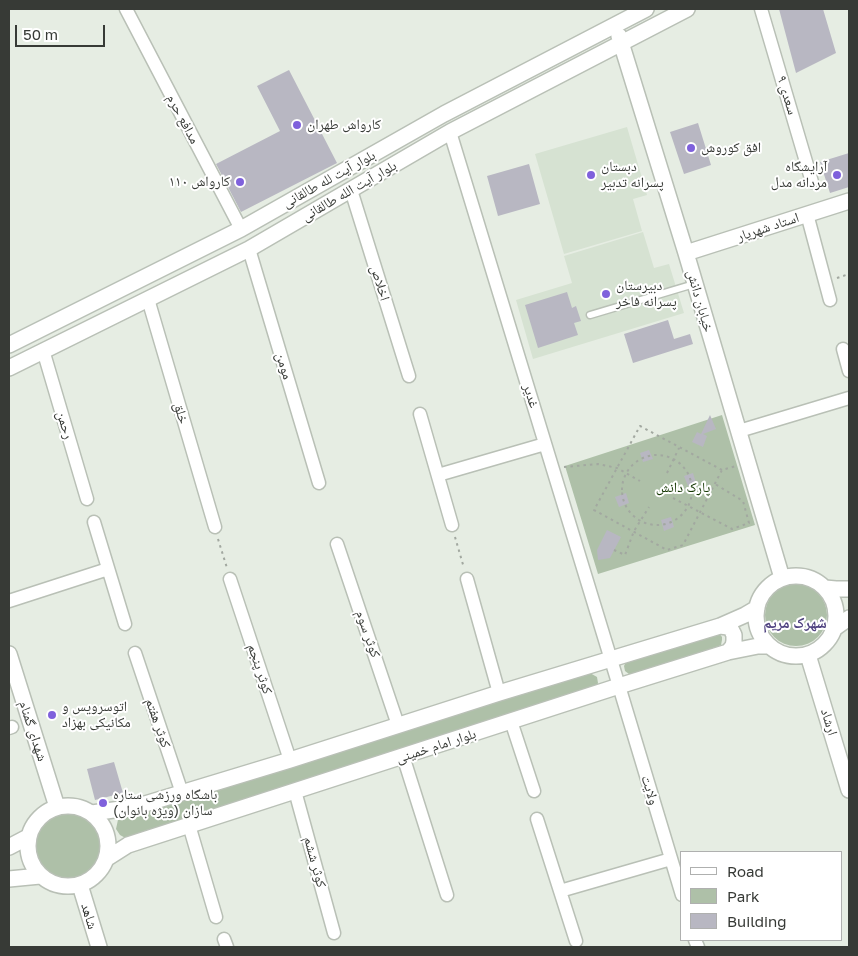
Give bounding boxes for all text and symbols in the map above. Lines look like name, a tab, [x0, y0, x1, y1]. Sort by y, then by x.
scale bar	[18, 15, 108, 47]
text: 50 m	[23, 25, 58, 43]
street label: سعدی ۹	[773, 73, 801, 117]
street label: مدافع حرم	[163, 91, 203, 147]
place label: کارواش طهران	[307, 117, 381, 133]
marker: کارواش طهران	[291, 119, 303, 131]
place label: افق کوروش	[701, 140, 761, 156]
marker: افق کوروش	[685, 142, 697, 154]
street label: بلوار آیت لله طالقانی	[280, 147, 378, 211]
street label: بلوار آیت الله طالقانی	[299, 157, 399, 225]
place label: دبستان پسرانه تدبیر	[601, 159, 664, 192]
place label: آرایشگاه مردانه مدل	[771, 159, 827, 192]
marker: دبستان پسرانه تدبیر	[585, 169, 597, 181]
marker: آرایشگاه مردانه مدل	[831, 169, 843, 181]
place label: کارواش ۱۱۰	[169, 174, 230, 190]
marker: کارواش ۱۱۰	[234, 176, 246, 188]
street label: استاد شهریار	[735, 209, 801, 245]
street label: اخلاص	[367, 263, 393, 303]
street label: خیابان دانش	[683, 268, 717, 334]
place label: دبیرستان پسرانه فاخر	[616, 278, 677, 310]
marker: دبیرستان پسرانه فاخر	[600, 288, 612, 300]
street label: مومن	[272, 350, 296, 382]
street label: غدیر	[519, 382, 543, 410]
street label: خلق	[170, 400, 192, 426]
street label: رحمن	[53, 409, 77, 441]
park label: پارک دانش	[656, 480, 710, 496]
street label: کوثر سوم	[352, 608, 384, 660]
district label: شهرک مریم	[763, 614, 827, 632]
street label: کوثر پنجم	[244, 642, 276, 696]
street label: کوثر هفتم	[142, 696, 174, 750]
street label: شهدای گمنام	[15, 699, 51, 763]
place label: اتوسرویس و مکانیکی بهزاد	[62, 699, 131, 732]
street label: ارشاد	[817, 706, 841, 738]
marker: اتوسرویس و مکانیکی بهزاد	[46, 709, 58, 721]
street label: بلوار امام خمینی	[394, 725, 478, 767]
street label: ولایت	[638, 773, 662, 807]
place label: باشگاه ورزشی ستاره سازان (ویژه بانوان)	[113, 787, 217, 820]
marker: باشگاه ورزشی ستاره سازان (ویژه بانوان)	[97, 797, 109, 809]
street label: کوثر ششم	[300, 835, 330, 889]
legend	[680, 851, 843, 941]
text: Road	[727, 862, 764, 880]
text: Park	[727, 887, 759, 905]
street label: شاهد	[77, 901, 101, 931]
text: Building	[727, 912, 787, 930]

